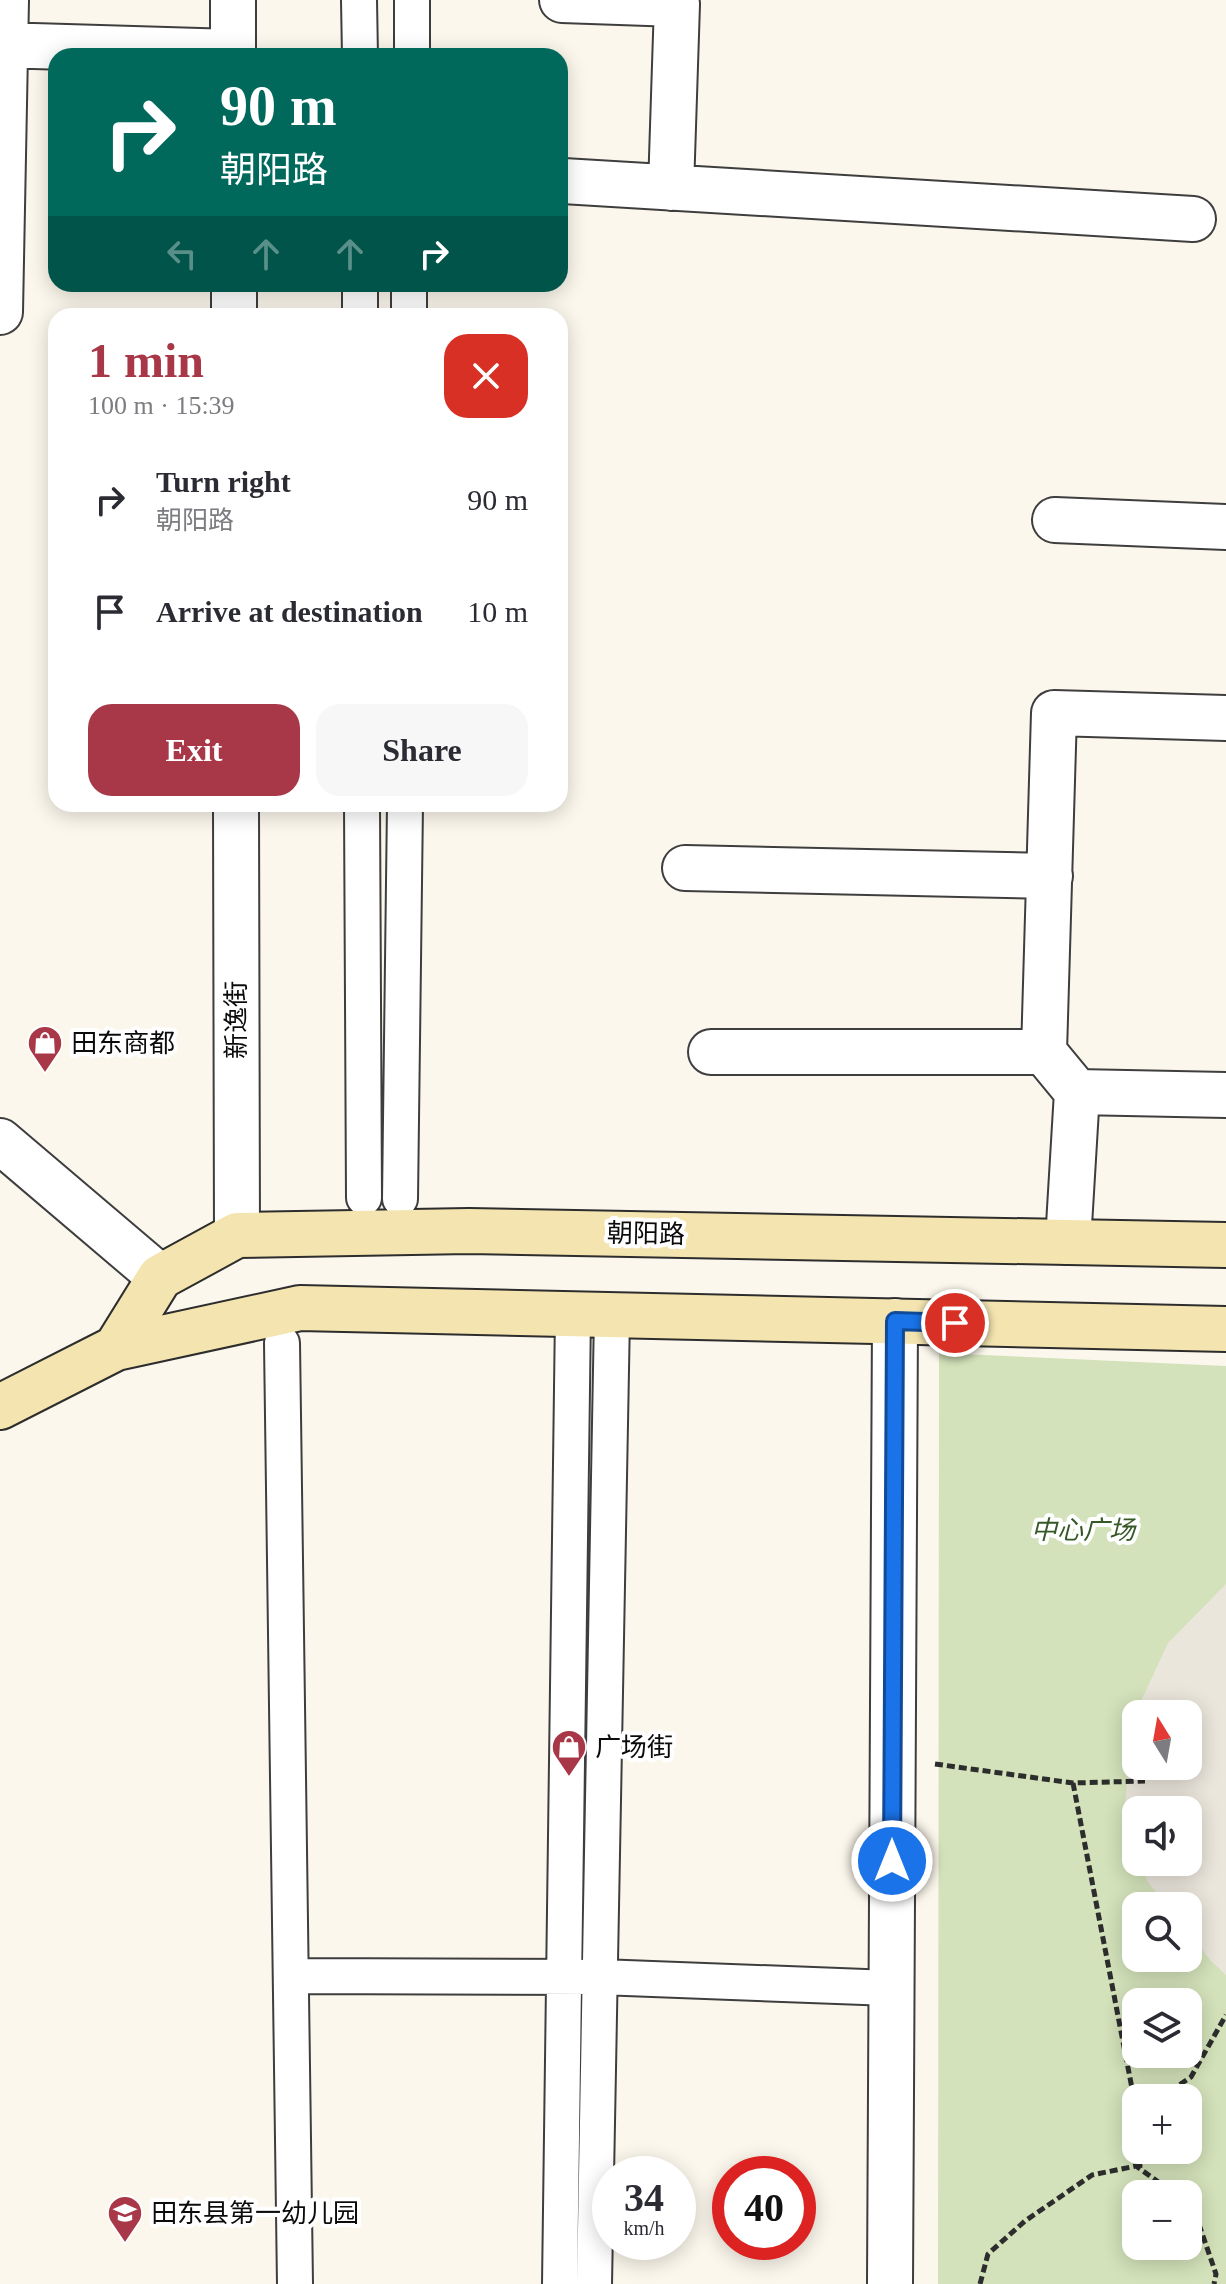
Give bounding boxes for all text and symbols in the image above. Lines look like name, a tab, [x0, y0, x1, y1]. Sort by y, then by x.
text: 90 m	[220, 75, 337, 137]
icon: right	[88, 80, 192, 184]
text: 朝阳路	[220, 150, 328, 190]
icon: left	[160, 232, 204, 276]
icon: ahead	[244, 232, 288, 276]
icon: ahead	[328, 232, 372, 276]
icon: right	[412, 232, 456, 276]
text: 1 min	[88, 334, 204, 387]
button: close	[444, 334, 528, 418]
text: 100 m · 15:39	[88, 391, 235, 420]
text: Turn right	[156, 465, 291, 498]
icon: right	[88, 478, 132, 522]
text: 90 m	[467, 483, 528, 516]
text: 朝阳路	[156, 506, 234, 535]
icon: arrive	[88, 590, 132, 634]
text: Arrive at destination	[156, 595, 423, 628]
text: 10 m	[467, 595, 528, 628]
button: Exit	[88, 704, 300, 796]
button: Share	[316, 704, 528, 796]
street label: 新逸街	[222, 981, 251, 1059]
shop icon: 田东商都	[26, 1024, 64, 1074]
place label: 田东商都	[71, 1029, 175, 1058]
street label: 朝阳路	[607, 1219, 685, 1249]
pin	[921, 1289, 989, 1357]
icon: arrive	[933, 1301, 977, 1345]
park label: 中心广场	[1031, 1516, 1137, 1545]
north arrow	[1122, 1700, 1202, 1780]
map controls	[1122, 1700, 1202, 2260]
shop icon: 广场街	[550, 1728, 588, 1778]
place label: 广场街	[595, 1733, 673, 1762]
button: sound	[1122, 1796, 1202, 1876]
position arrow	[850, 1819, 934, 1903]
button: search	[1122, 1892, 1202, 1972]
button: layers	[1122, 1988, 1202, 2068]
button: +	[1122, 2084, 1202, 2164]
speed limit sign: 40	[712, 2156, 816, 2260]
text: 34	[624, 2175, 664, 2220]
button: −	[1122, 2180, 1202, 2260]
school or university icon: 田东县第一幼儿园	[106, 2194, 144, 2244]
place label: 田东县第一幼儿园	[151, 2199, 359, 2228]
text: km/h	[623, 2217, 665, 2239]

